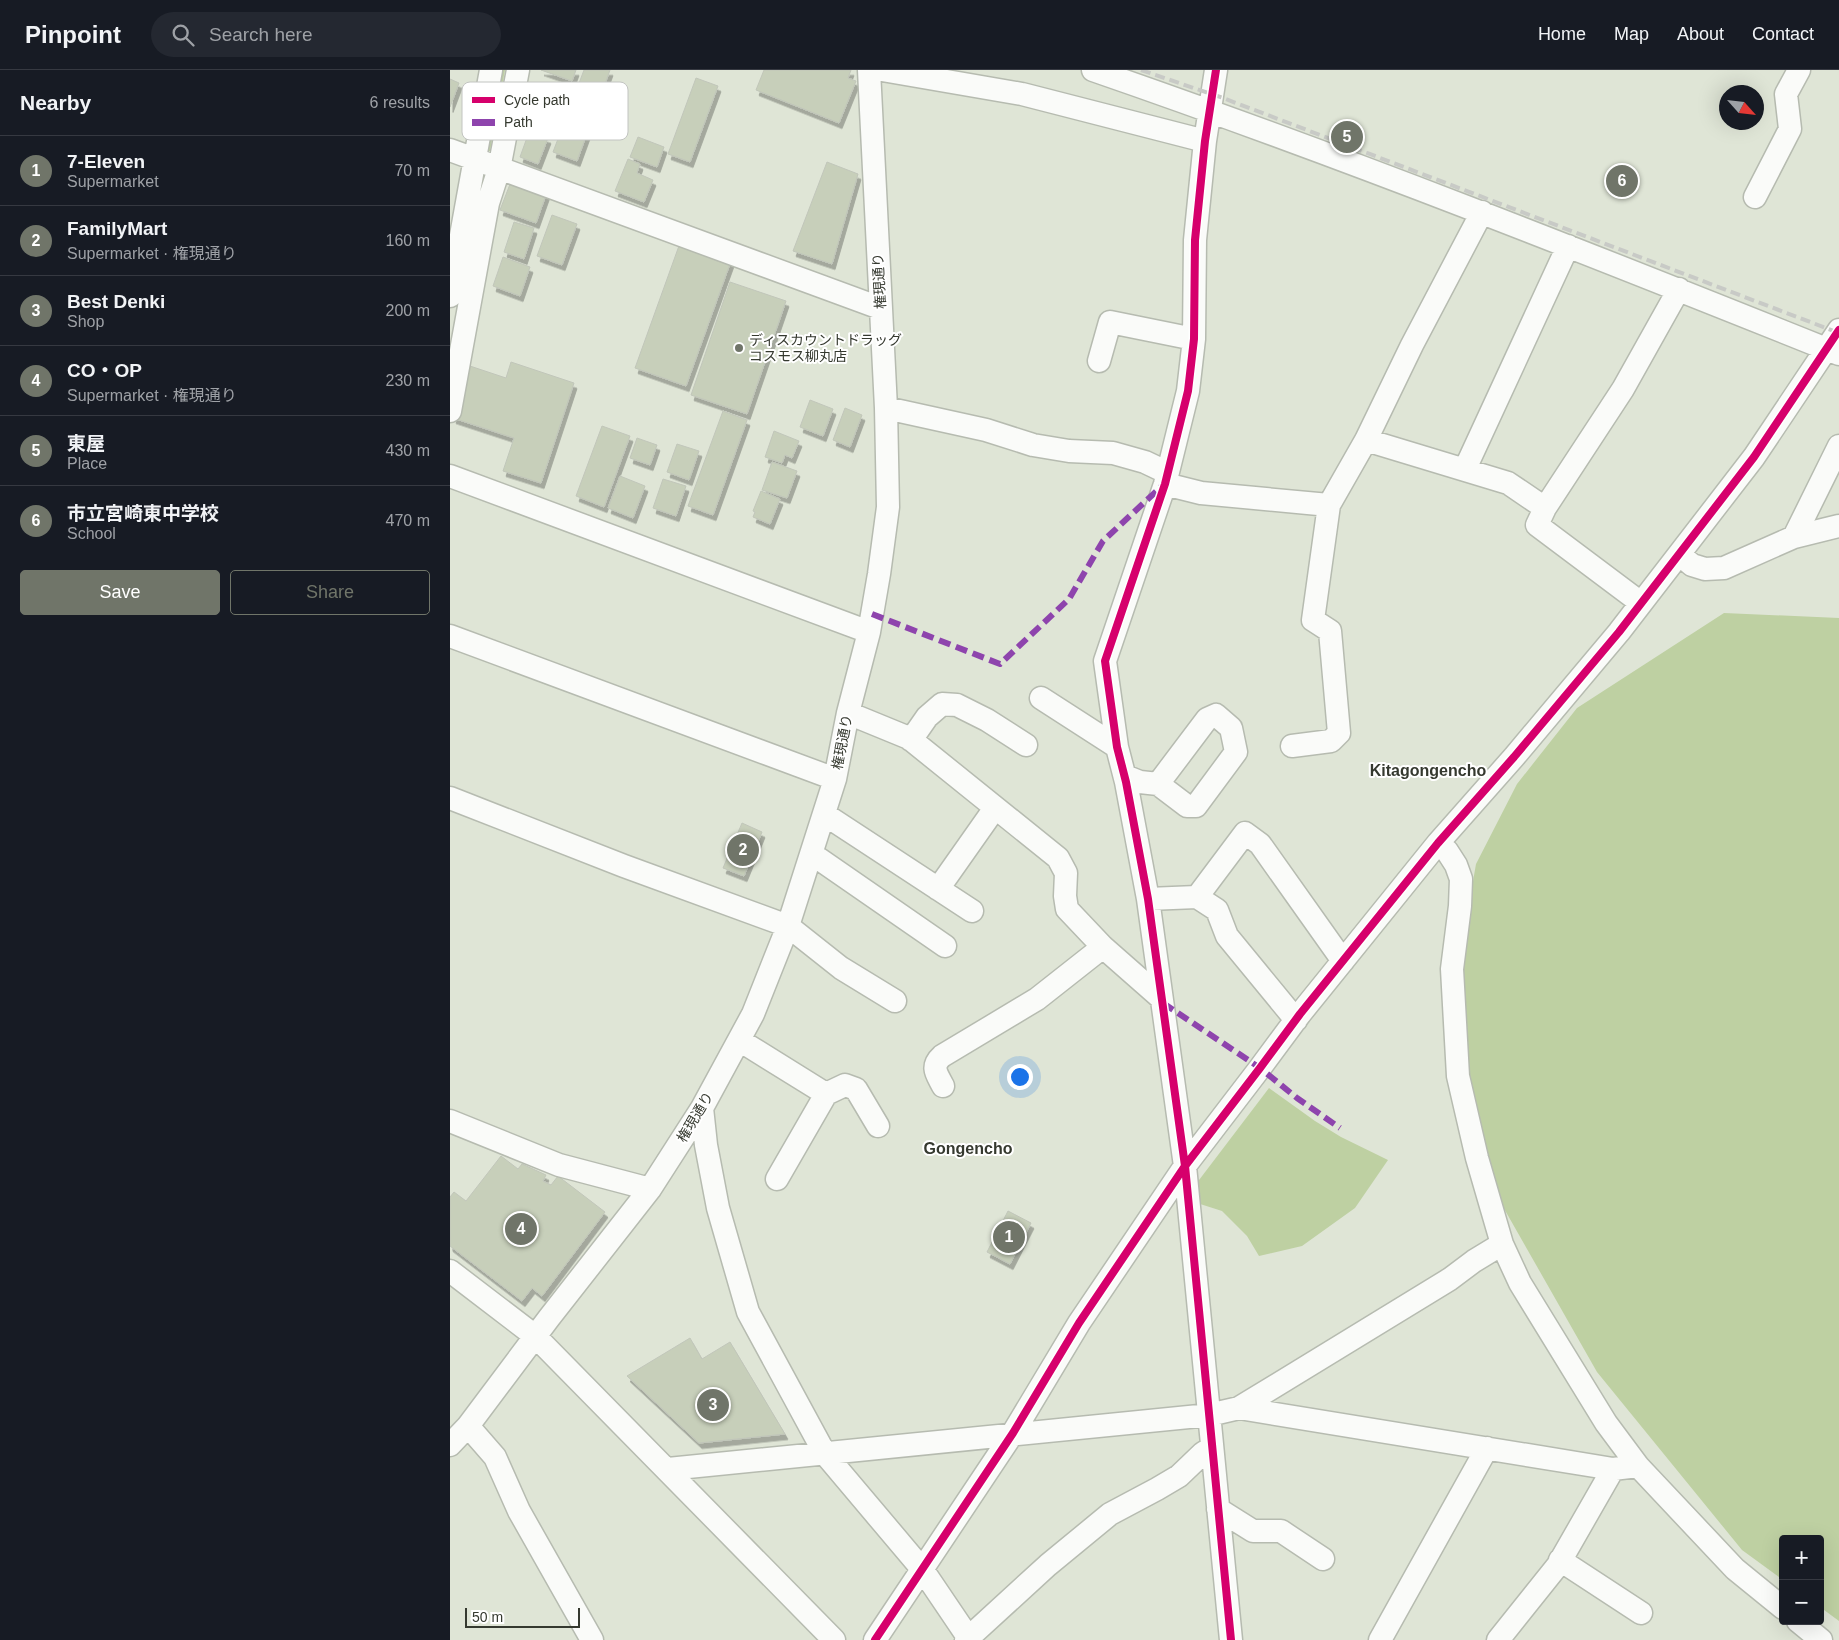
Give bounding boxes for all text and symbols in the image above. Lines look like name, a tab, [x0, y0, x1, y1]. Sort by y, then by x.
search box	[151, 12, 501, 57]
text: Pinpoint	[25, 21, 121, 48]
icon: search	[169, 21, 197, 49]
text: Search here	[209, 24, 313, 45]
text: Home	[1538, 24, 1586, 44]
text: Map	[1614, 24, 1649, 44]
text: About	[1677, 24, 1724, 44]
text: Contact	[1752, 24, 1814, 44]
legend	[462, 82, 628, 140]
north arrow	[1719, 85, 1764, 130]
text: Nearby	[20, 91, 91, 114]
text: Cycle path	[504, 92, 570, 108]
text: 6 results	[370, 94, 430, 111]
text: Path	[504, 114, 533, 130]
pin: 5	[1331, 118, 1363, 156]
text: 7-Eleven	[67, 151, 145, 172]
text: 1	[32, 162, 40, 179]
text: 70 m	[394, 162, 430, 179]
pin: 6	[1606, 162, 1638, 200]
text: Supermarket	[67, 173, 159, 190]
text: FamilyMart	[67, 218, 167, 239]
text: 2	[32, 232, 40, 249]
text: 160 m	[386, 232, 430, 249]
text: Supermarket · 権現通り	[67, 245, 237, 262]
street label: 権現通り	[870, 253, 888, 309]
text: Best Denki	[67, 291, 165, 312]
text: 3	[32, 302, 40, 319]
text: 200 m	[386, 302, 430, 319]
text: Shop	[67, 313, 104, 330]
place label: ディスカウントドラッグ コスモス柳丸店	[749, 332, 902, 364]
marker: ディスカウントドラッグ コスモス柳丸店	[733, 342, 745, 354]
text: CO・OP	[67, 360, 142, 381]
text: 4	[32, 372, 40, 389]
text: 230 m	[386, 372, 430, 389]
text: Supermarket · 権現通り	[67, 387, 237, 404]
text: 東屋	[67, 433, 105, 454]
text: 5	[32, 442, 40, 459]
text: 430 m	[386, 442, 430, 459]
text: Place	[67, 455, 107, 472]
text: 市立宮崎東中学校	[67, 503, 219, 524]
text: 6	[32, 512, 40, 529]
text: 470 m	[386, 512, 430, 529]
text: School	[67, 525, 116, 542]
button: Save	[20, 570, 220, 615]
button: Share	[230, 570, 430, 615]
street label: 権現通り	[829, 713, 855, 771]
district label: Kitagongencho	[1370, 762, 1486, 779]
pin: 2	[727, 831, 759, 869]
your location	[1007, 1064, 1033, 1090]
street label: 権現通り	[674, 1089, 716, 1145]
district label: Gongencho	[924, 1140, 1013, 1157]
pin: 4	[505, 1210, 537, 1248]
pin: 1	[993, 1218, 1025, 1256]
pin: 3	[697, 1386, 729, 1424]
map controls	[1779, 1535, 1824, 1625]
button: +	[1779, 1535, 1824, 1580]
button: −	[1779, 1580, 1824, 1625]
scale bar	[465, 1605, 580, 1628]
text: 50 m	[472, 1609, 503, 1625]

